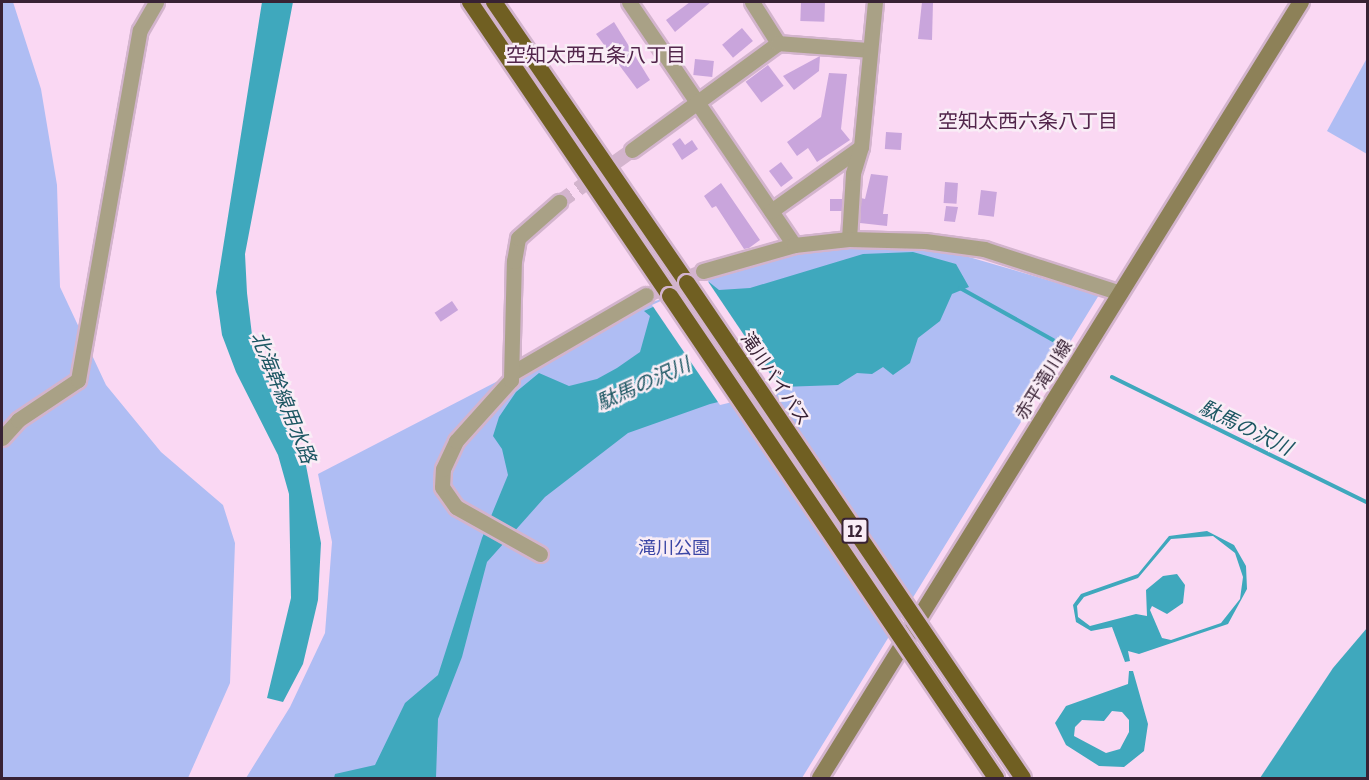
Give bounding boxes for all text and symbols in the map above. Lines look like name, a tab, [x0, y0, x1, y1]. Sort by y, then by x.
district label: 空知太西五条八丁目	[506, 42, 686, 66]
district label: 空知太西六条八丁目	[938, 108, 1118, 132]
water label: 北海幹線用水路	[247, 328, 321, 466]
street label: 滝川バイパス	[736, 328, 814, 430]
street label: 赤平滝川線	[1011, 336, 1077, 424]
water label: 駄馬の沢川	[592, 352, 694, 414]
water label: 駄馬の沢川	[1196, 394, 1296, 460]
road number: 12	[840, 518, 870, 544]
park label: 滝川公園	[638, 537, 710, 559]

